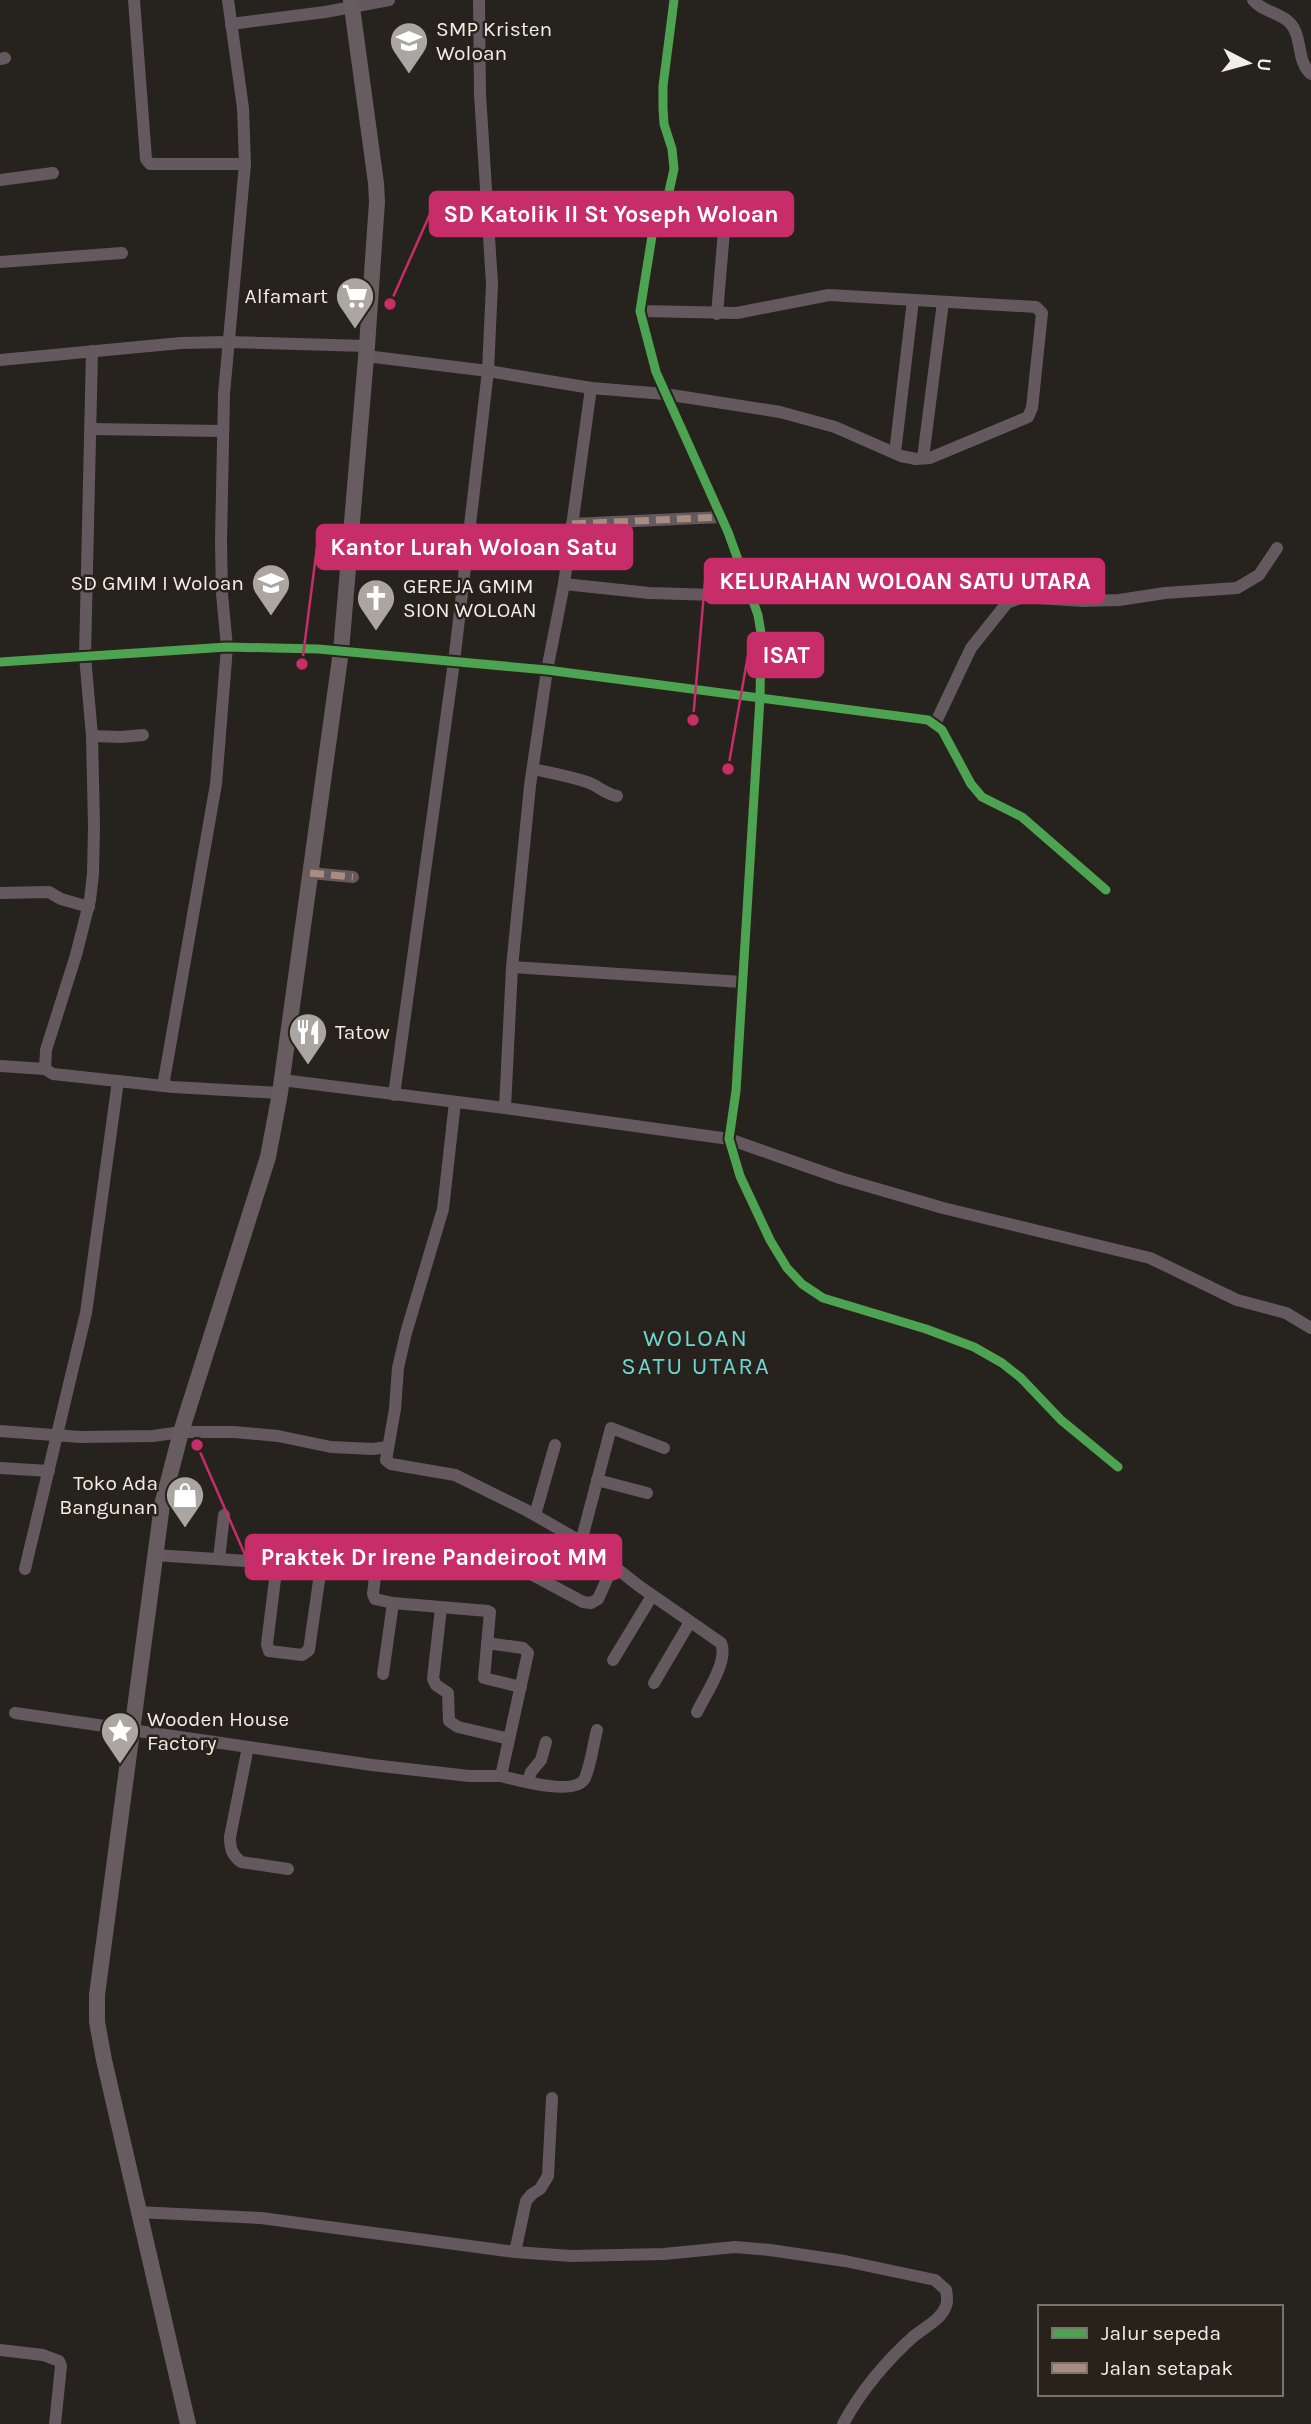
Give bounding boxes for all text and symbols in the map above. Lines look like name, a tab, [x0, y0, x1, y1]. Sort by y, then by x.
place label: SMP Kristen Woloan	[436, 17, 552, 65]
school or university icon: SMP Kristen Woloan	[388, 20, 430, 75]
north arrow	[1213, 28, 1283, 98]
text: U	[1252, 57, 1276, 72]
callout: SD Katolik II St Yoseph Woloan	[430, 192, 793, 236]
text: SD Katolik II St Yoseph Woloan	[443, 201, 779, 228]
supermarket icon: Alfamart	[334, 275, 376, 330]
place label: Alfamart	[245, 284, 328, 308]
callout: Kantor Lurah Woloan Satu	[317, 525, 632, 569]
text: Kantor Lurah Woloan Satu	[330, 534, 618, 561]
callout: KELURAHAN WOLOAN SATU UTARA	[705, 559, 1104, 603]
school or university icon: SD GMIM I Woloan	[250, 562, 292, 617]
text: KELURAHAN WOLOAN SATU UTARA	[719, 568, 1091, 595]
place label: SD GMIM I Woloan	[70, 571, 244, 595]
place label: GEREJA GMIM SION WOLOAN	[403, 574, 537, 622]
church icon: GEREJA GMIM SION WOLOAN	[355, 577, 397, 632]
callout: ISAT	[748, 633, 823, 677]
text: ISAT	[762, 642, 810, 669]
restaurant icon: Tatow	[287, 1011, 329, 1066]
place label: Tatow	[335, 1020, 390, 1044]
district label: WOLOAN SATU UTARA	[621, 1324, 771, 1380]
place label: Toko Ada Bangunan	[59, 1471, 158, 1519]
shop icon: Toko Ada Bangunan	[164, 1474, 206, 1529]
callout: Praktek Dr Irene Pandeiroot MM	[246, 1535, 621, 1579]
text: Praktek Dr Irene Pandeiroot MM	[261, 1544, 607, 1571]
place label: Wooden House Factory	[147, 1707, 289, 1755]
place icon: Wooden House Factory	[99, 1710, 141, 1765]
legend	[1038, 2305, 1283, 2396]
text: Jalur sepeda	[1101, 2321, 1221, 2345]
text: Jalan setapak	[1101, 2356, 1233, 2380]

